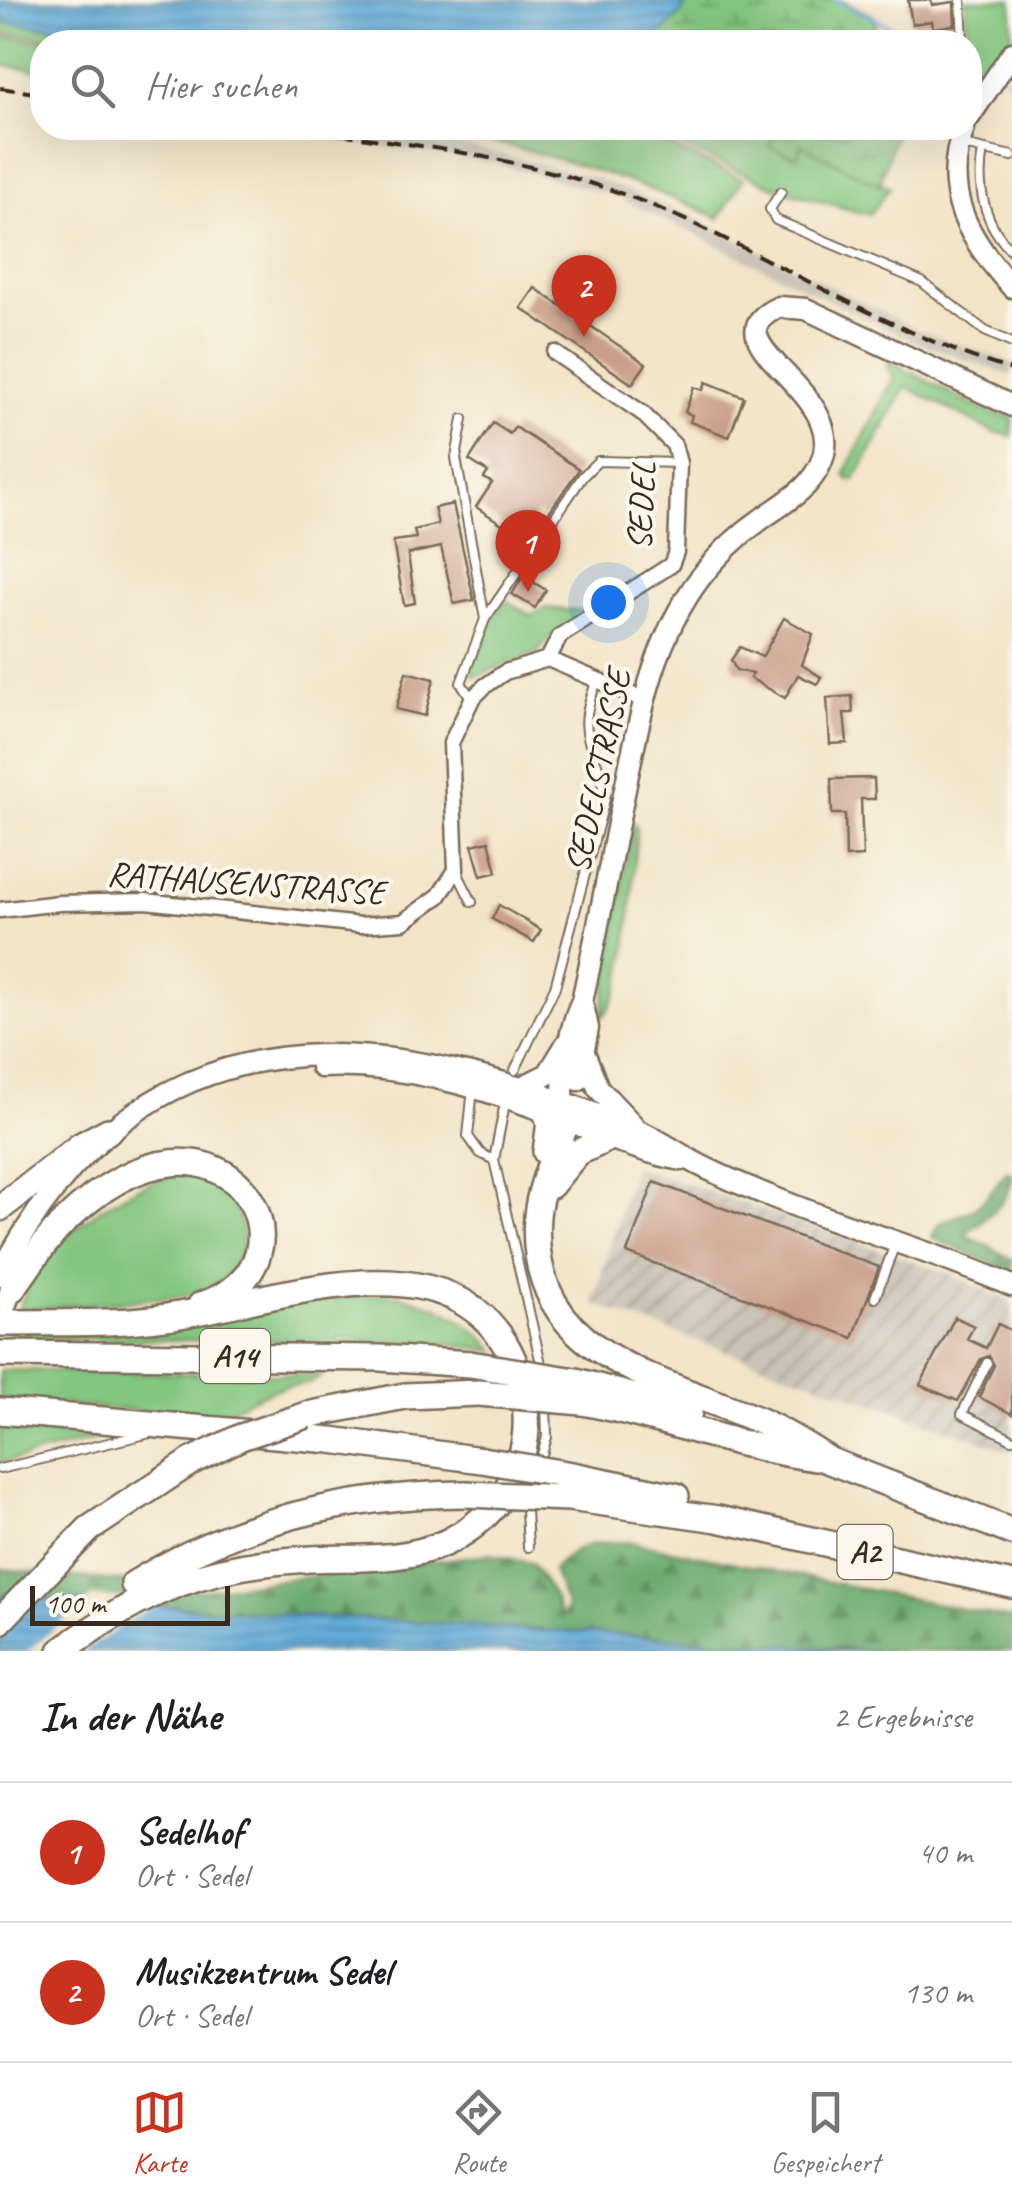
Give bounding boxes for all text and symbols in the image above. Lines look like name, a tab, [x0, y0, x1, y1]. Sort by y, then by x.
search box	[30, 30, 982, 140]
icon: search	[65, 58, 120, 113]
text: Hier suchen	[145, 62, 297, 109]
pin: 2	[552, 255, 616, 337]
street label: SEDEL	[616, 460, 666, 551]
pin: 1	[496, 510, 560, 592]
your location	[583, 577, 634, 628]
street label: SEDELSTRASSE	[555, 661, 642, 877]
street label: RATHAUSENSTRASSE	[106, 851, 391, 915]
road number: A14	[200, 1329, 270, 1383]
road number: A2	[838, 1525, 892, 1579]
scale bar	[30, 1581, 230, 1626]
text: 100 m	[45, 1586, 105, 1621]
text: In der Nähe	[40, 1690, 221, 1743]
text: 2 Ergebnisse	[833, 1696, 972, 1737]
text: Sedelhof	[135, 1808, 243, 1855]
text: 1	[65, 1832, 80, 1873]
text: 40 m	[918, 1832, 972, 1873]
text: Ort · Sedel	[135, 1855, 248, 1896]
text: Musikzentrum Sedel	[135, 1948, 391, 1995]
text: 2	[65, 1972, 80, 2013]
text: 130 m	[903, 1972, 972, 2013]
text: Ort · Sedel	[135, 1995, 248, 2036]
tab: Karte	[132, 2085, 187, 2180]
tab: Route	[451, 2085, 506, 2180]
tab: Gespeichert	[771, 2085, 880, 2180]

